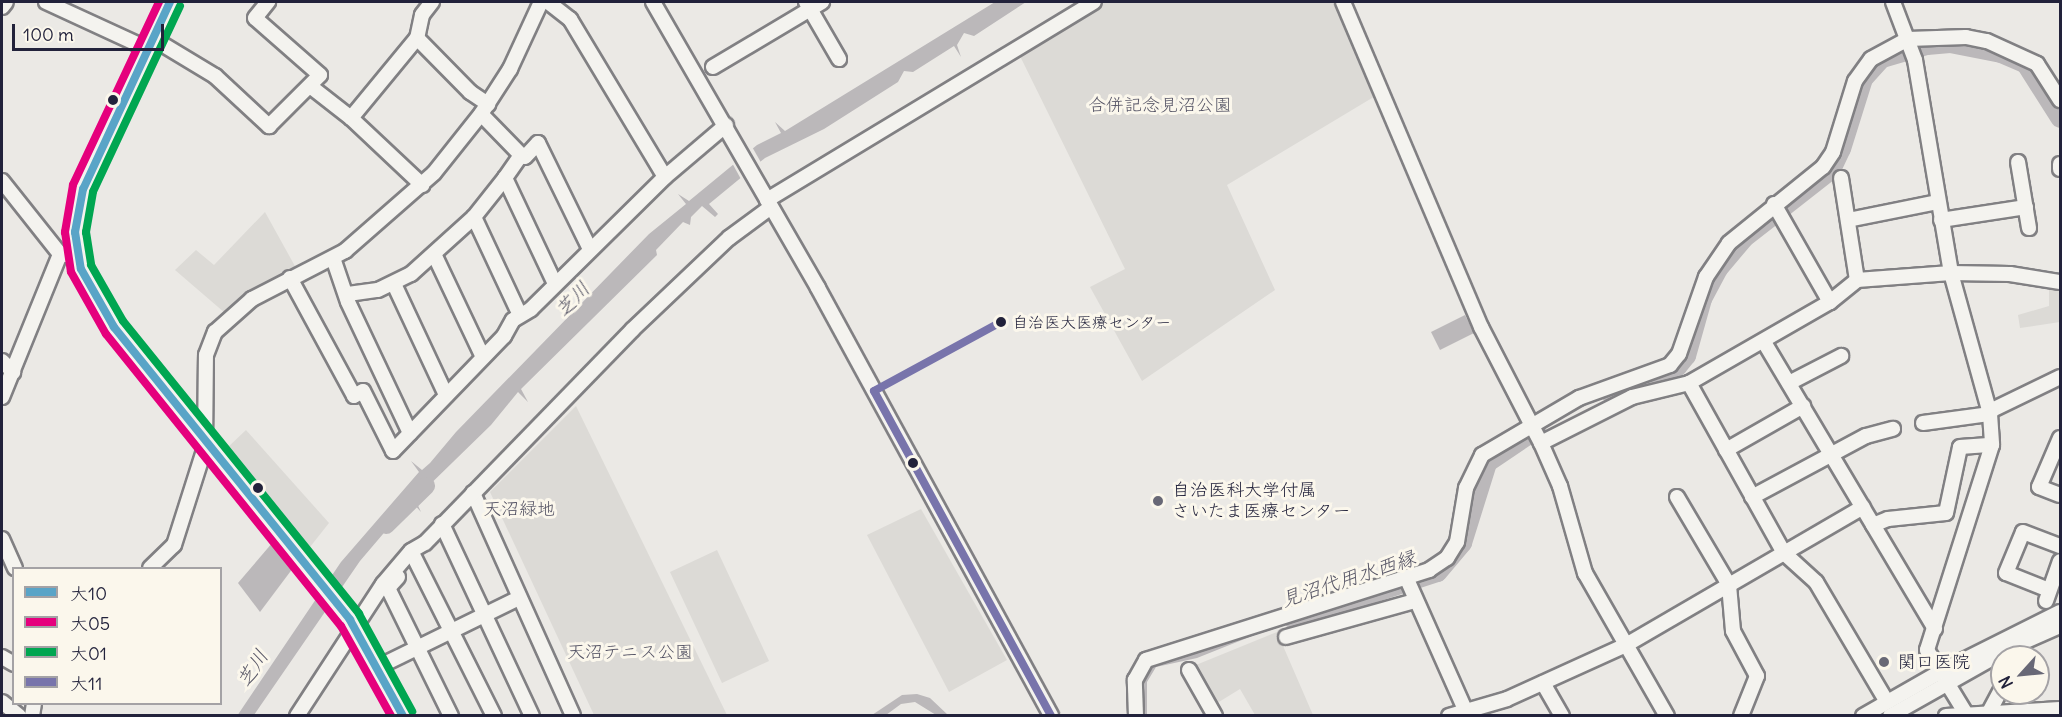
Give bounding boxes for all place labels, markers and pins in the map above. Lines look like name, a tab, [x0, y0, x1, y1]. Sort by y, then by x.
unlabelled marker	[107, 94, 119, 106]
place label: 自治医大医療センター	[1012, 312, 1172, 332]
marker: 自治医大医療センター	[995, 316, 1007, 328]
unlabelled marker	[907, 457, 919, 469]
place label: 自治医科大学付属 さいたま医療センター	[1172, 480, 1352, 522]
unlabelled marker	[252, 482, 264, 494]
marker: 自治医科大学付属 さいたま医療センター	[1149, 492, 1167, 510]
place label: 関口医院	[1898, 651, 1970, 673]
marker: 関口医院	[1875, 653, 1893, 671]

